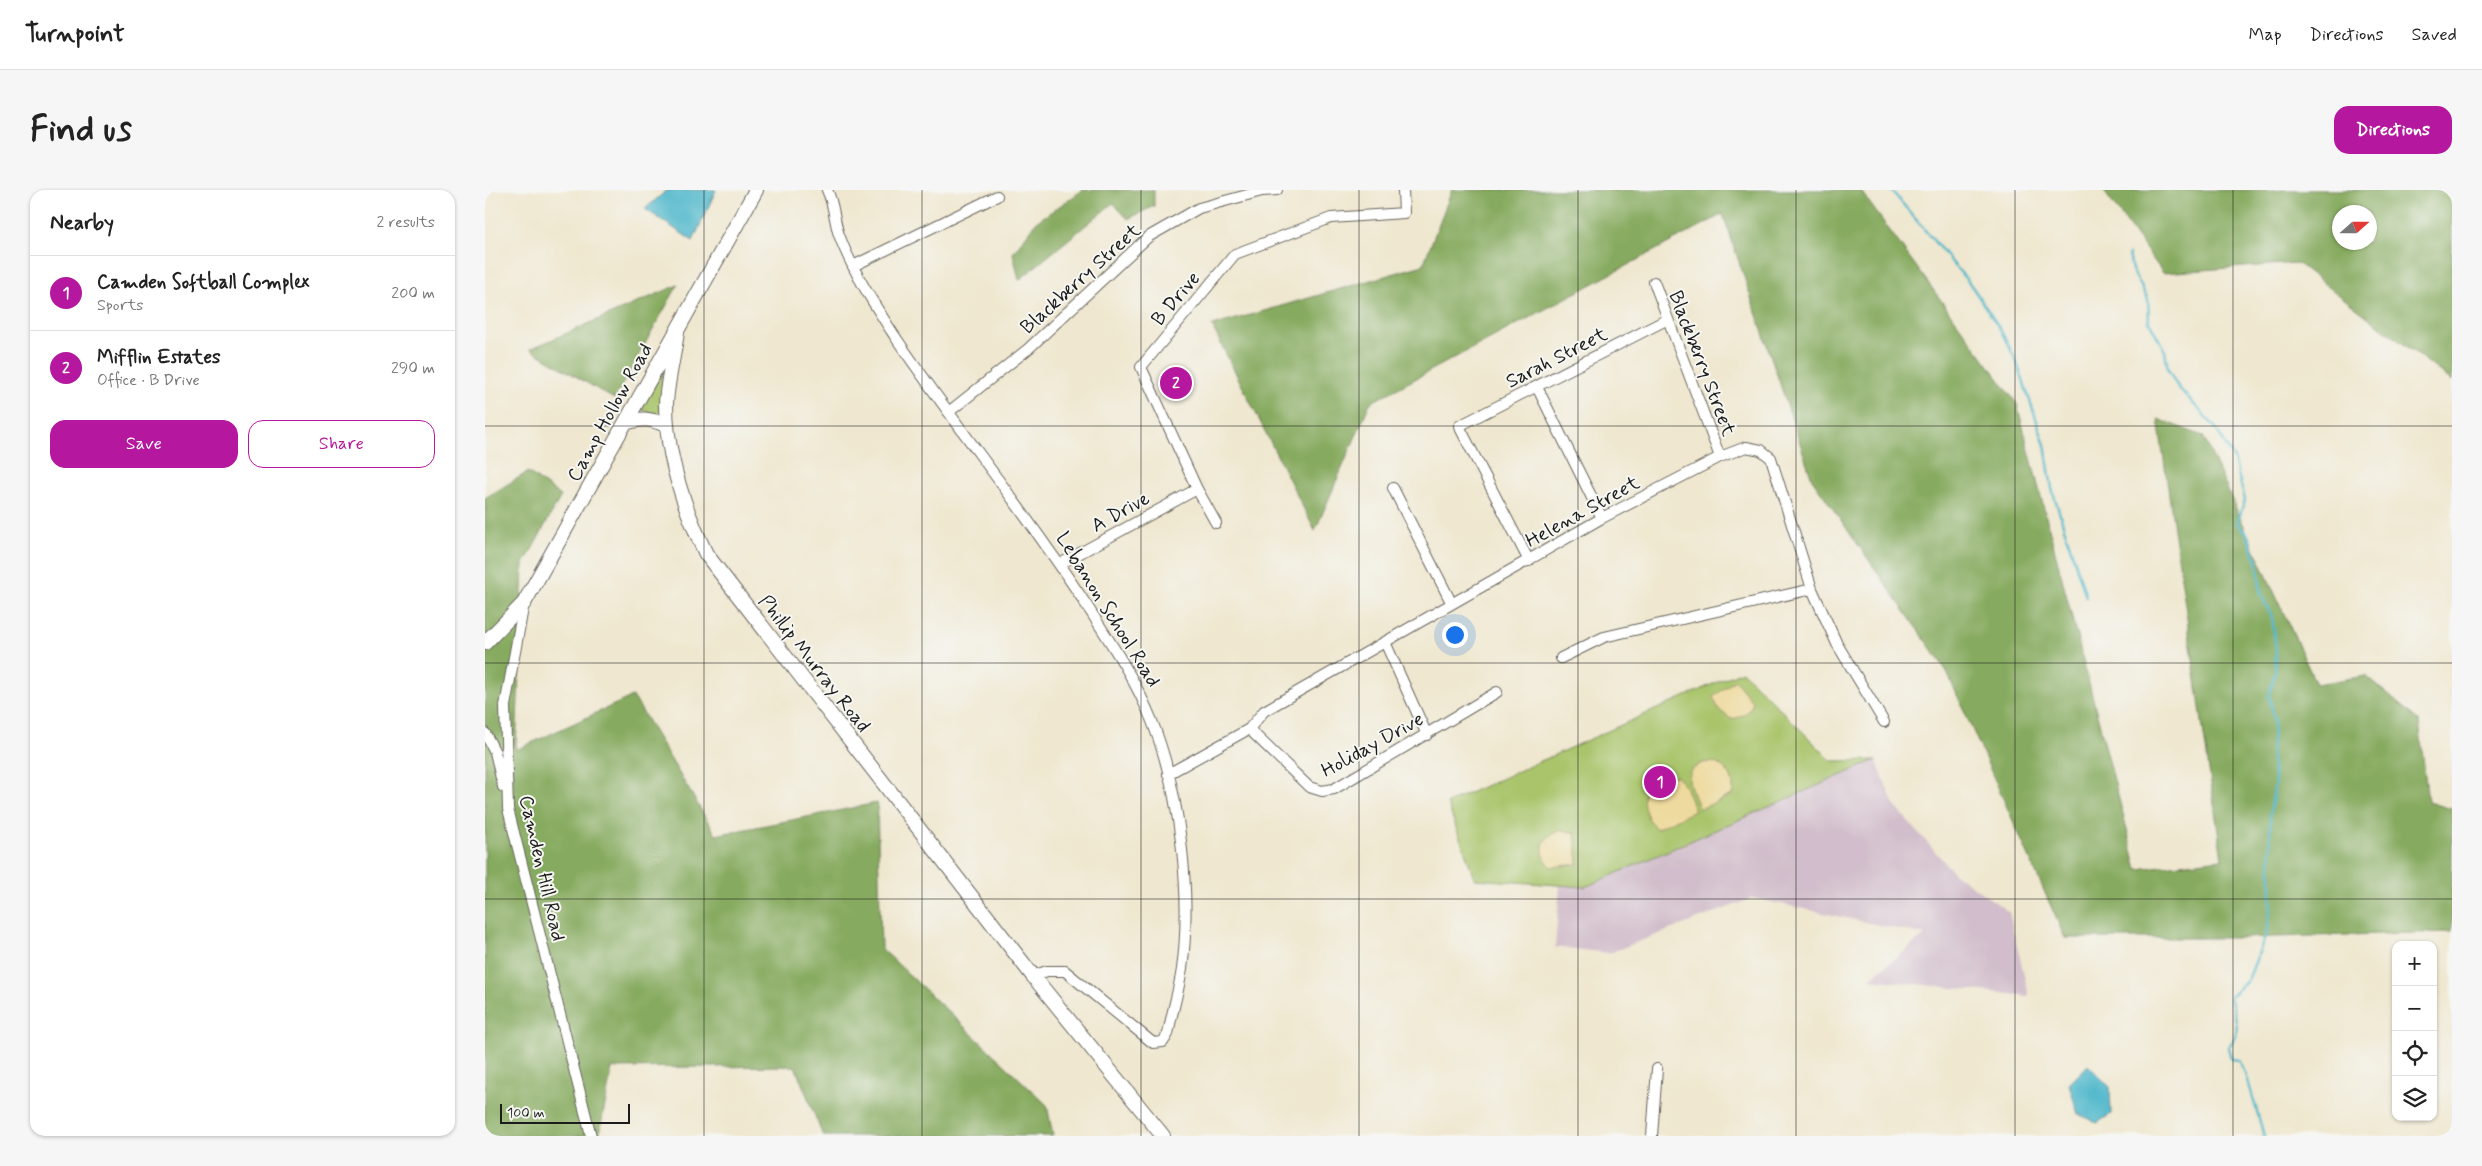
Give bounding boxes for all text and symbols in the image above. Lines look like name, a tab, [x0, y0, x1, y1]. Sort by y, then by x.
text: Turnpoint	[25, 19, 125, 50]
text: Map	[2249, 23, 2282, 47]
text: Directions	[2310, 23, 2384, 47]
text: Saved	[2412, 23, 2457, 47]
button: Directions	[2334, 106, 2452, 154]
text: Find us	[30, 107, 132, 153]
north arrow	[2332, 205, 2377, 250]
text: Nearby	[50, 209, 114, 237]
text: 2 results	[377, 212, 435, 233]
street label: Blackberry Street	[1015, 217, 1147, 341]
street label: B Drive	[1145, 266, 1207, 332]
text: Camden Softball Complex	[97, 270, 309, 295]
text: 1	[62, 283, 70, 304]
text: 200 m	[391, 283, 435, 304]
street label: Blackberry Street	[1661, 287, 1742, 440]
text: Sports	[97, 295, 143, 316]
street label: Sarah Street	[1501, 321, 1612, 395]
street label: Camp Hollow Road	[561, 339, 660, 487]
text: Mifflin Estates	[97, 345, 221, 370]
text: 2	[62, 358, 70, 379]
text: 290 m	[391, 358, 435, 379]
pin: 2	[1160, 364, 1192, 402]
text: Office · B Drive	[97, 370, 200, 391]
button: Save	[50, 420, 238, 468]
button: Share	[248, 420, 435, 468]
street label: Helena Street	[1521, 470, 1645, 555]
street label: A Drive	[1087, 485, 1155, 539]
street label: Lebanon School Road	[1049, 527, 1166, 693]
street label: Phillip Murray Road	[752, 589, 876, 738]
your location	[1442, 622, 1468, 648]
street label: Holiday Drive	[1317, 706, 1429, 785]
pin: 1	[1644, 763, 1676, 801]
street label: Camden Hill Road	[512, 793, 571, 944]
map controls	[2392, 941, 2437, 1121]
button: +	[2392, 941, 2437, 986]
button: −	[2392, 986, 2437, 1031]
button: locate	[2392, 1031, 2437, 1076]
button: layers	[2392, 1076, 2437, 1121]
scale bar	[500, 1101, 630, 1124]
text: 100 m	[507, 1104, 545, 1122]

